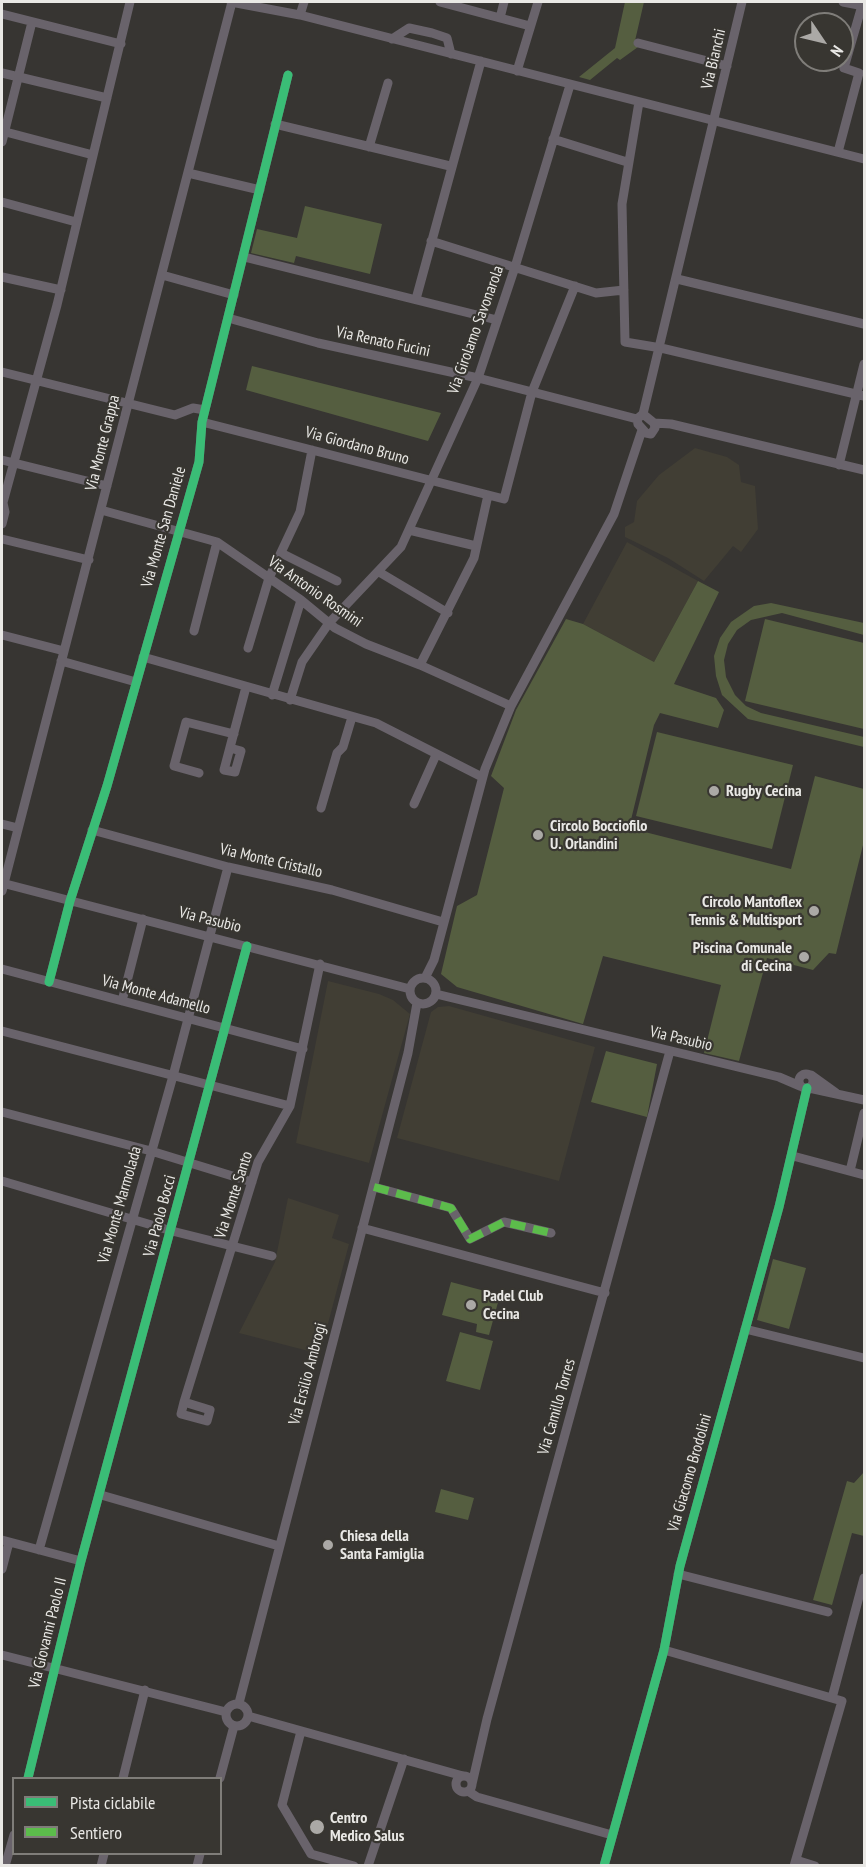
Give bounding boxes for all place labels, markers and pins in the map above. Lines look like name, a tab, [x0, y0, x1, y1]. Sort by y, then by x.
place label: Rugby Cecina	[726, 781, 802, 801]
marker: Rugby Cecina	[707, 784, 721, 798]
place label: Circolo Bocciofilo U. Orlandini	[550, 816, 647, 854]
marker: Circolo Bocciofilo U. Orlandini	[531, 828, 545, 842]
place label: Circolo Mantoflex Tennis & Multisport	[689, 892, 802, 930]
marker: Circolo Mantoflex Tennis & Multisport	[807, 904, 821, 918]
place label: Piscina Comunale di Cecina	[693, 938, 792, 976]
marker: Piscina Comunale di Cecina	[797, 950, 811, 964]
place label: Padel Club Cecina	[483, 1286, 543, 1324]
marker: Padel Club Cecina	[464, 1298, 478, 1312]
place label: Chiesa della Santa Famiglia	[340, 1526, 424, 1564]
marker: Chiesa della Santa Famiglia	[321, 1538, 335, 1552]
place label: Centro Medico Salus	[330, 1808, 404, 1846]
marker: Centro Medico Salus	[308, 1818, 326, 1836]

